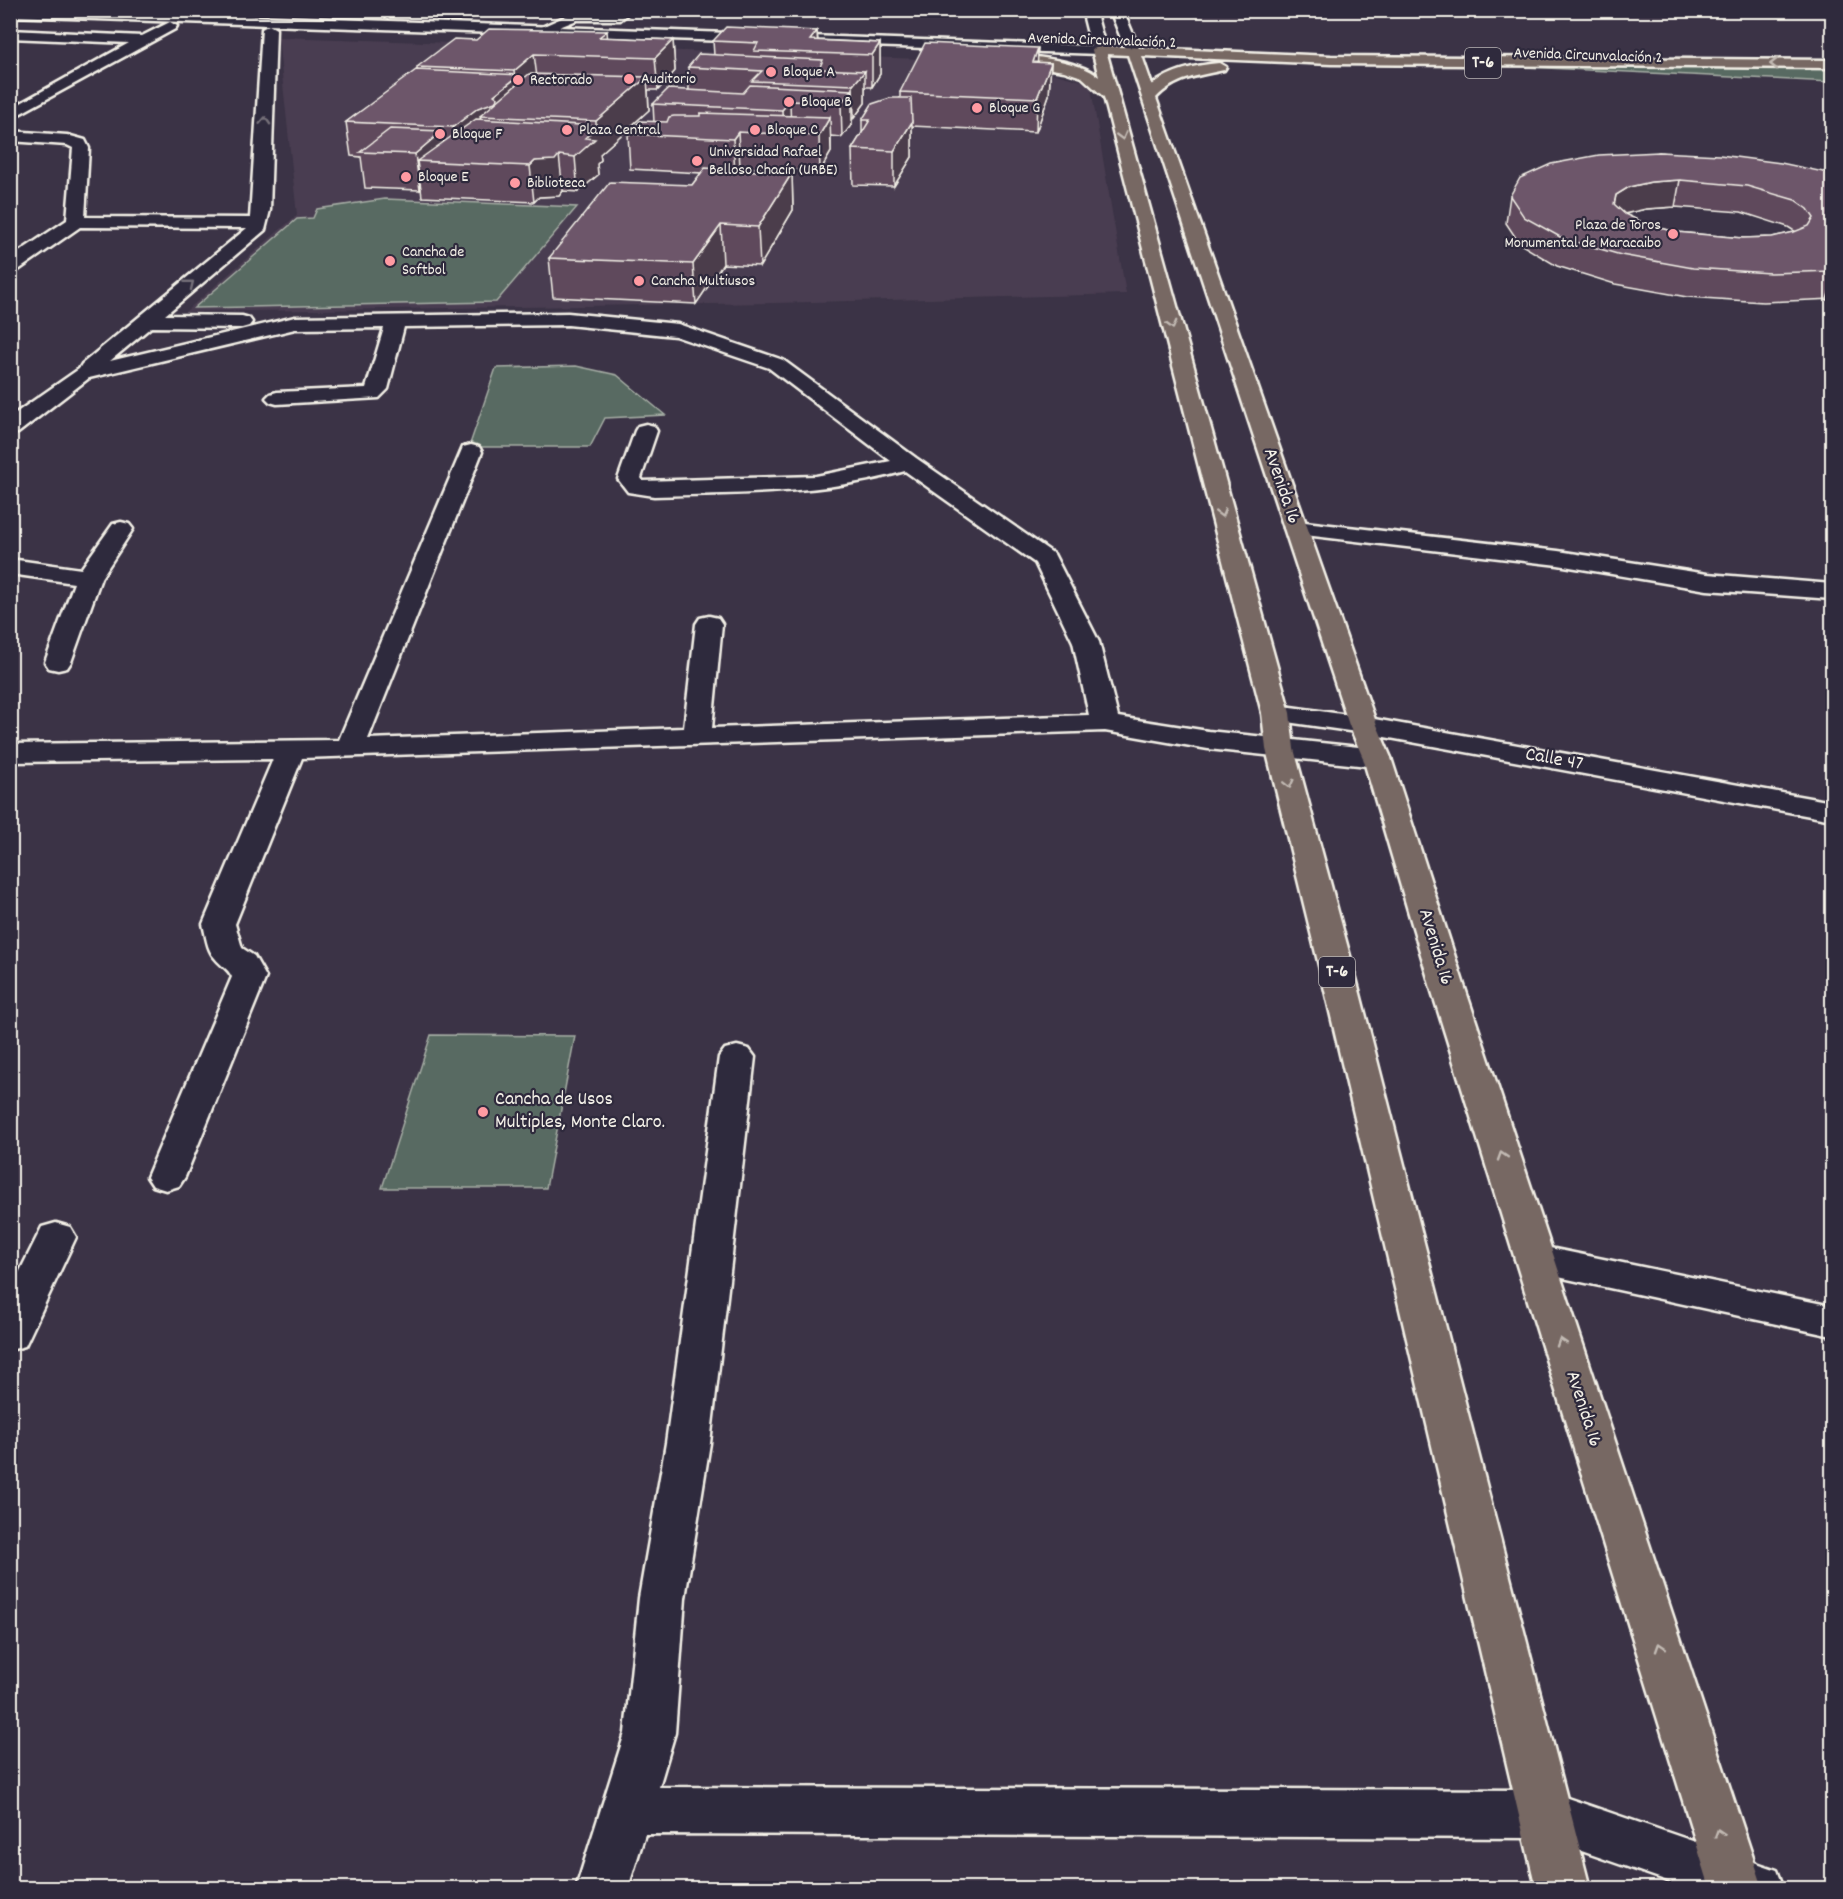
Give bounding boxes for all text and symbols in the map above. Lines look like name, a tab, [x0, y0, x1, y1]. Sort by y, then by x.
street label: Avenida Circunvalación 2	[1027, 27, 1177, 55]
street label: Avenida Circunvalación 2	[1513, 42, 1663, 70]
road number: T-6	[1465, 48, 1501, 78]
one-way arrow	[1770, 58, 1779, 70]
place label: Bloque A	[783, 61, 835, 84]
marker: Bloque A	[764, 65, 778, 79]
place label: Auditorio	[641, 68, 696, 91]
place label: Rectorado	[530, 69, 592, 92]
marker: Auditorio	[622, 72, 636, 86]
marker: Rectorado	[511, 73, 525, 87]
place label: Bloque B	[801, 91, 852, 114]
marker: Bloque B	[782, 95, 796, 109]
place label: Bloque G	[989, 97, 1040, 120]
marker: Bloque G	[970, 101, 984, 115]
one-way arrow	[259, 116, 272, 125]
place label: Plaza Central	[579, 119, 661, 142]
place label: Bloque C	[767, 119, 818, 142]
place label: Bloque F	[452, 123, 502, 146]
marker: Plaza Central	[560, 123, 574, 137]
marker: Bloque C	[748, 123, 762, 137]
marker: Bloque F	[433, 127, 447, 141]
one-way arrow	[1115, 130, 1127, 141]
place label: Universidad Rafael Belloso Chacín (URBE)	[709, 141, 837, 182]
marker: Universidad Rafael Belloso Chacín (URBE)	[690, 154, 704, 168]
place label: Bloque E	[418, 166, 469, 189]
marker: Bloque E	[399, 170, 413, 184]
place label: Biblioteca	[527, 172, 586, 195]
marker: Biblioteca	[508, 176, 522, 190]
place label: Plaza de Toros Monumental de Maracaibo	[1504, 214, 1661, 255]
marker: Plaza de Toros Monumental de Maracaibo	[1666, 227, 1680, 241]
place label: Cancha de Softbol	[402, 241, 464, 282]
marker: Cancha de Softbol	[383, 254, 397, 268]
place label: Cancha Multiusos	[651, 270, 755, 293]
marker: Cancha Multiusos	[632, 274, 646, 288]
one-way arrow	[183, 280, 194, 291]
one-way arrow	[1164, 320, 1177, 330]
street label: Avenida 16	[1255, 444, 1307, 528]
one-way arrow	[1214, 508, 1227, 518]
street label: Calle 47	[1523, 741, 1585, 779]
one-way arrow	[1282, 778, 1294, 789]
street label: Avenida 16	[1410, 905, 1460, 989]
road number: T-6	[1319, 957, 1355, 987]
place label: Cancha de Usos Multiples, Monte Claro.	[495, 1086, 665, 1137]
marker: Cancha de Usos Multiples, Monte Claro.	[476, 1105, 490, 1119]
one-way arrow	[1496, 1151, 1509, 1162]
one-way arrow	[1556, 1337, 1568, 1348]
street label: Avenida 16	[1558, 1367, 1608, 1451]
one-way arrow	[1654, 1642, 1667, 1653]
one-way arrow	[1714, 1828, 1727, 1839]

